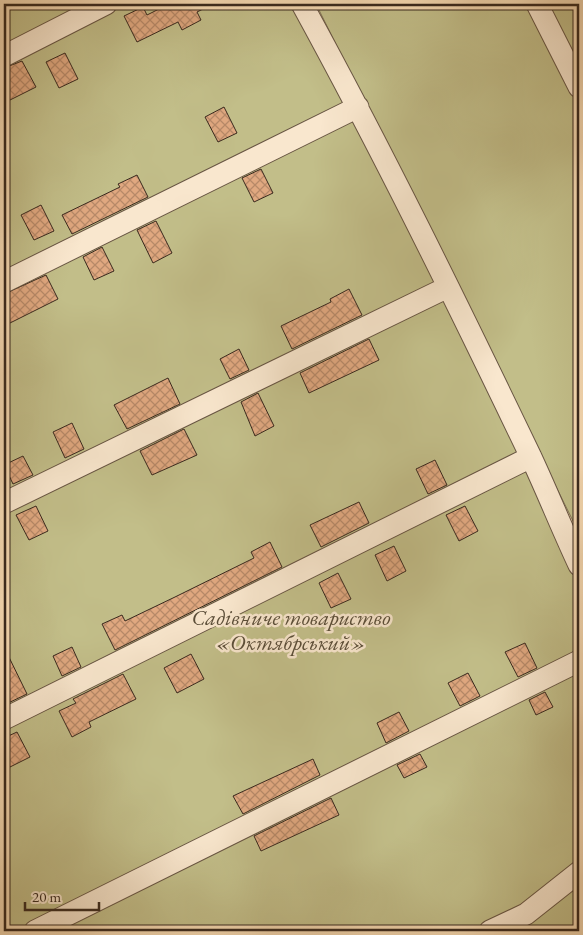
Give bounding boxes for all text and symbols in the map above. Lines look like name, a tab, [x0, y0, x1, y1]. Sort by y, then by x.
park label: Садівниче товариство «Октябрський»	[191, 603, 391, 657]
scale bar	[25, 880, 99, 912]
text: 20 m	[32, 887, 61, 906]

